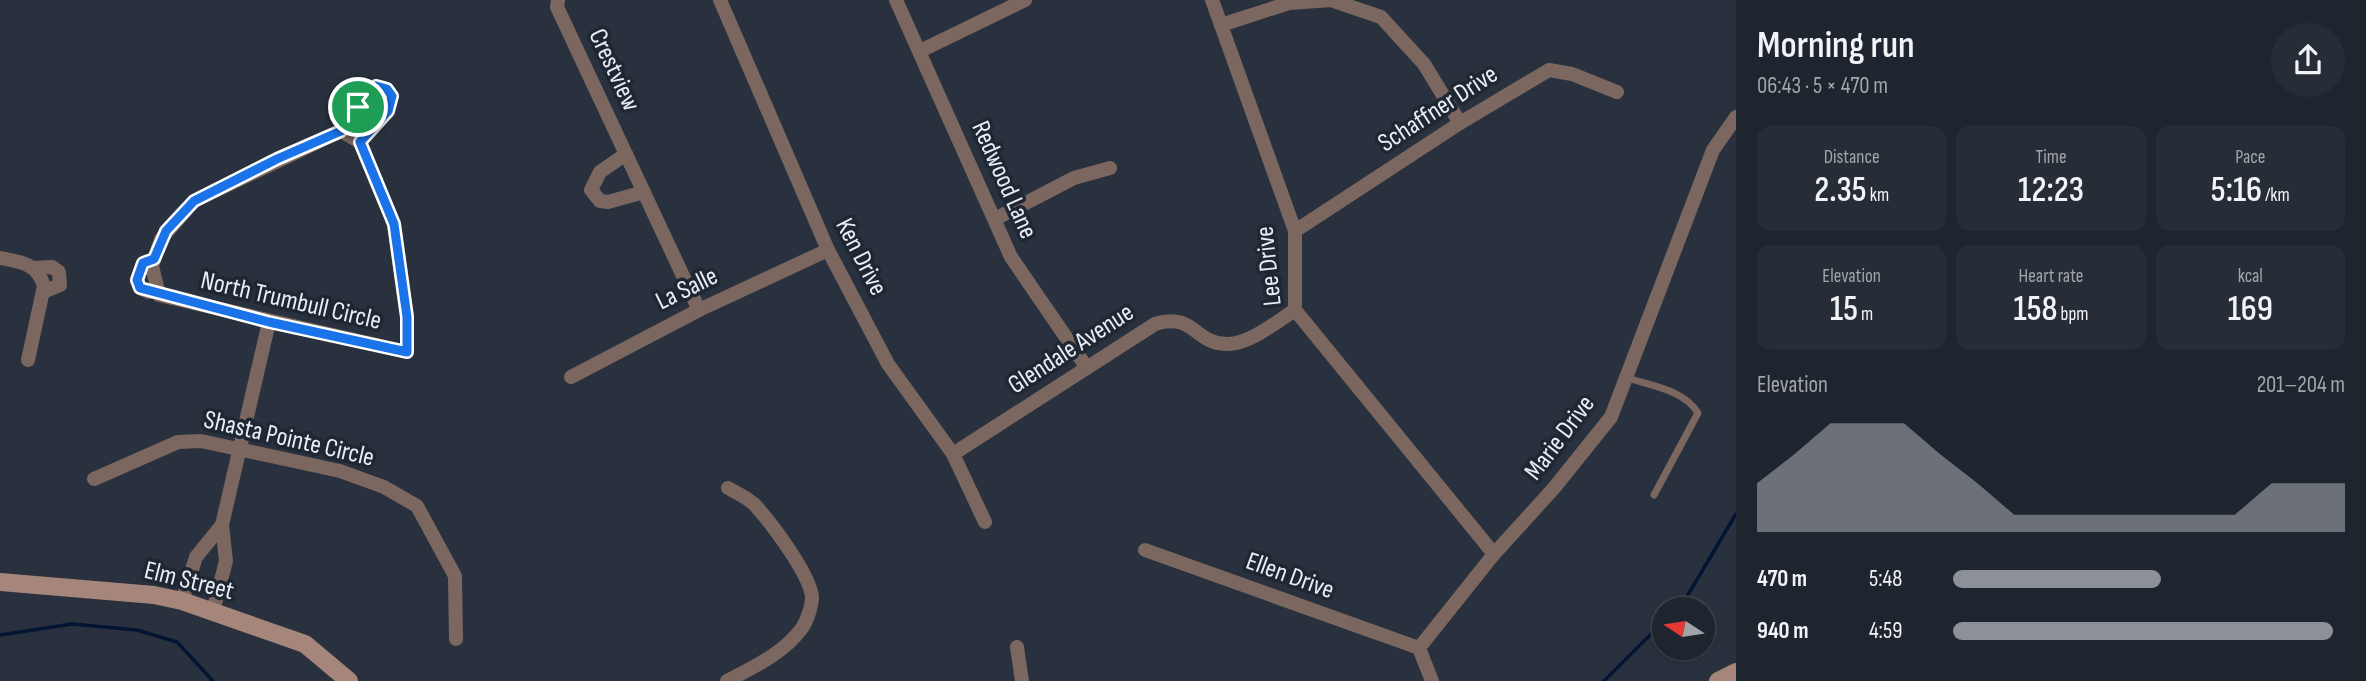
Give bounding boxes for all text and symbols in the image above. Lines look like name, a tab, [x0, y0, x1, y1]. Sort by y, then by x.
text: Morning run	[1757, 23, 1915, 68]
button: share	[2271, 23, 2345, 97]
street label: Crestview	[582, 24, 647, 116]
street label: Schaffner Drive	[1372, 59, 1504, 159]
text: 06:43 · 5 × 470 m	[1757, 72, 1888, 100]
pin	[328, 77, 388, 137]
icon: arrive	[339, 88, 377, 126]
street label: Redwood Lane	[964, 116, 1044, 244]
text: Distance	[1824, 146, 1880, 169]
text: Time	[2035, 146, 2067, 169]
text: Pace	[2235, 146, 2265, 169]
text: 2.35	[1814, 169, 1867, 212]
text: 12:23	[2018, 169, 2084, 212]
text: 5:16	[2211, 169, 2262, 212]
text: km	[1867, 184, 1889, 207]
text: /km	[2262, 184, 2290, 207]
street label: Ken Drive	[828, 213, 894, 301]
street label: Lee Drive	[1249, 225, 1289, 307]
street label: La Salle	[651, 261, 723, 317]
street label: North Trumbull Circle	[198, 265, 384, 337]
text: Elevation	[1822, 265, 1881, 288]
text: Heart rate	[2019, 265, 2083, 288]
text: kcal	[2238, 265, 2263, 288]
text: 15	[1830, 288, 1858, 331]
text: 158	[2014, 288, 2058, 331]
text: 169	[2228, 288, 2273, 331]
street label: Glendale Avenue	[1002, 297, 1140, 401]
text: m	[1858, 303, 1873, 326]
text: bpm	[2058, 303, 2088, 326]
text: Elevation	[1757, 371, 1828, 399]
text: 201–204 m	[2257, 371, 2345, 399]
street label: Marie Drive	[1518, 390, 1602, 486]
street label: Shasta Pointe Circle	[201, 404, 377, 474]
street label: Ellen Drive	[1242, 546, 1338, 606]
street label: Elm Street	[141, 555, 237, 607]
text: 470 m	[1757, 565, 1807, 593]
text: 5:48	[1869, 565, 1902, 593]
north arrow	[1652, 597, 1715, 660]
map controls	[1652, 597, 1715, 660]
text: 940 m	[1757, 617, 1808, 645]
text: 4:59	[1869, 617, 1902, 645]

